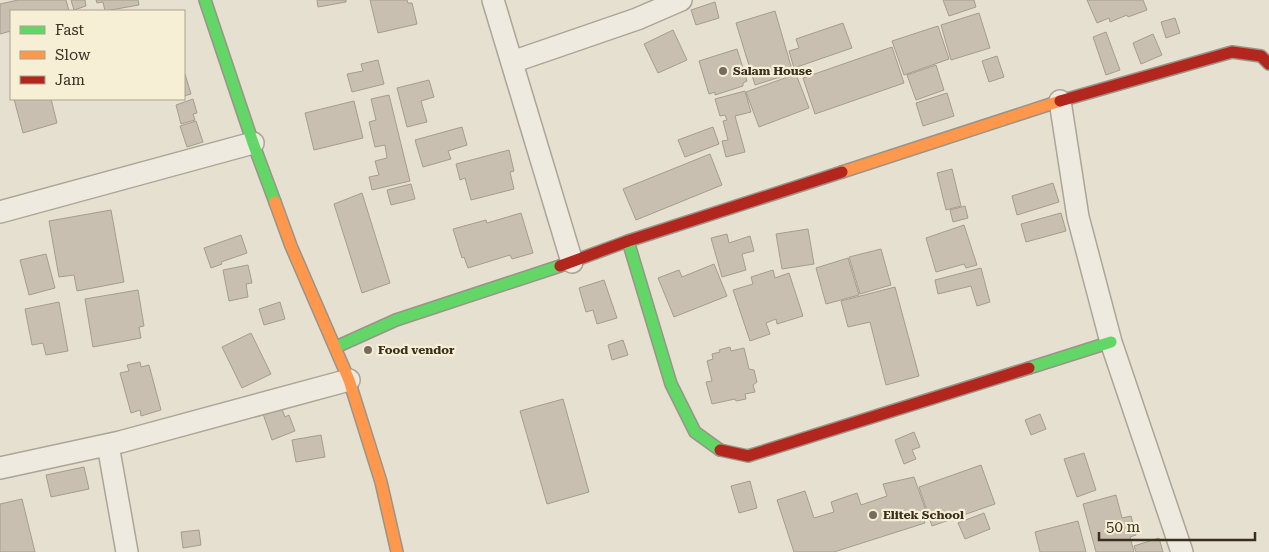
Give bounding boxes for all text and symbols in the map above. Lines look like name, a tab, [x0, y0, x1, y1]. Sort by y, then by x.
legend	[10, 10, 185, 100]
text: Fast	[55, 21, 85, 39]
text: Slow	[55, 46, 91, 64]
place label: Salam House	[733, 64, 812, 78]
marker: Salam House	[717, 65, 729, 77]
text: Jam	[55, 71, 85, 89]
place label: Food vendor	[378, 343, 455, 357]
marker: Food vendor	[362, 344, 374, 356]
place label: Elitek School	[883, 508, 964, 522]
marker: Elitek School	[867, 509, 879, 521]
scale bar	[1099, 510, 1255, 542]
text: 50 m	[1106, 518, 1141, 536]

